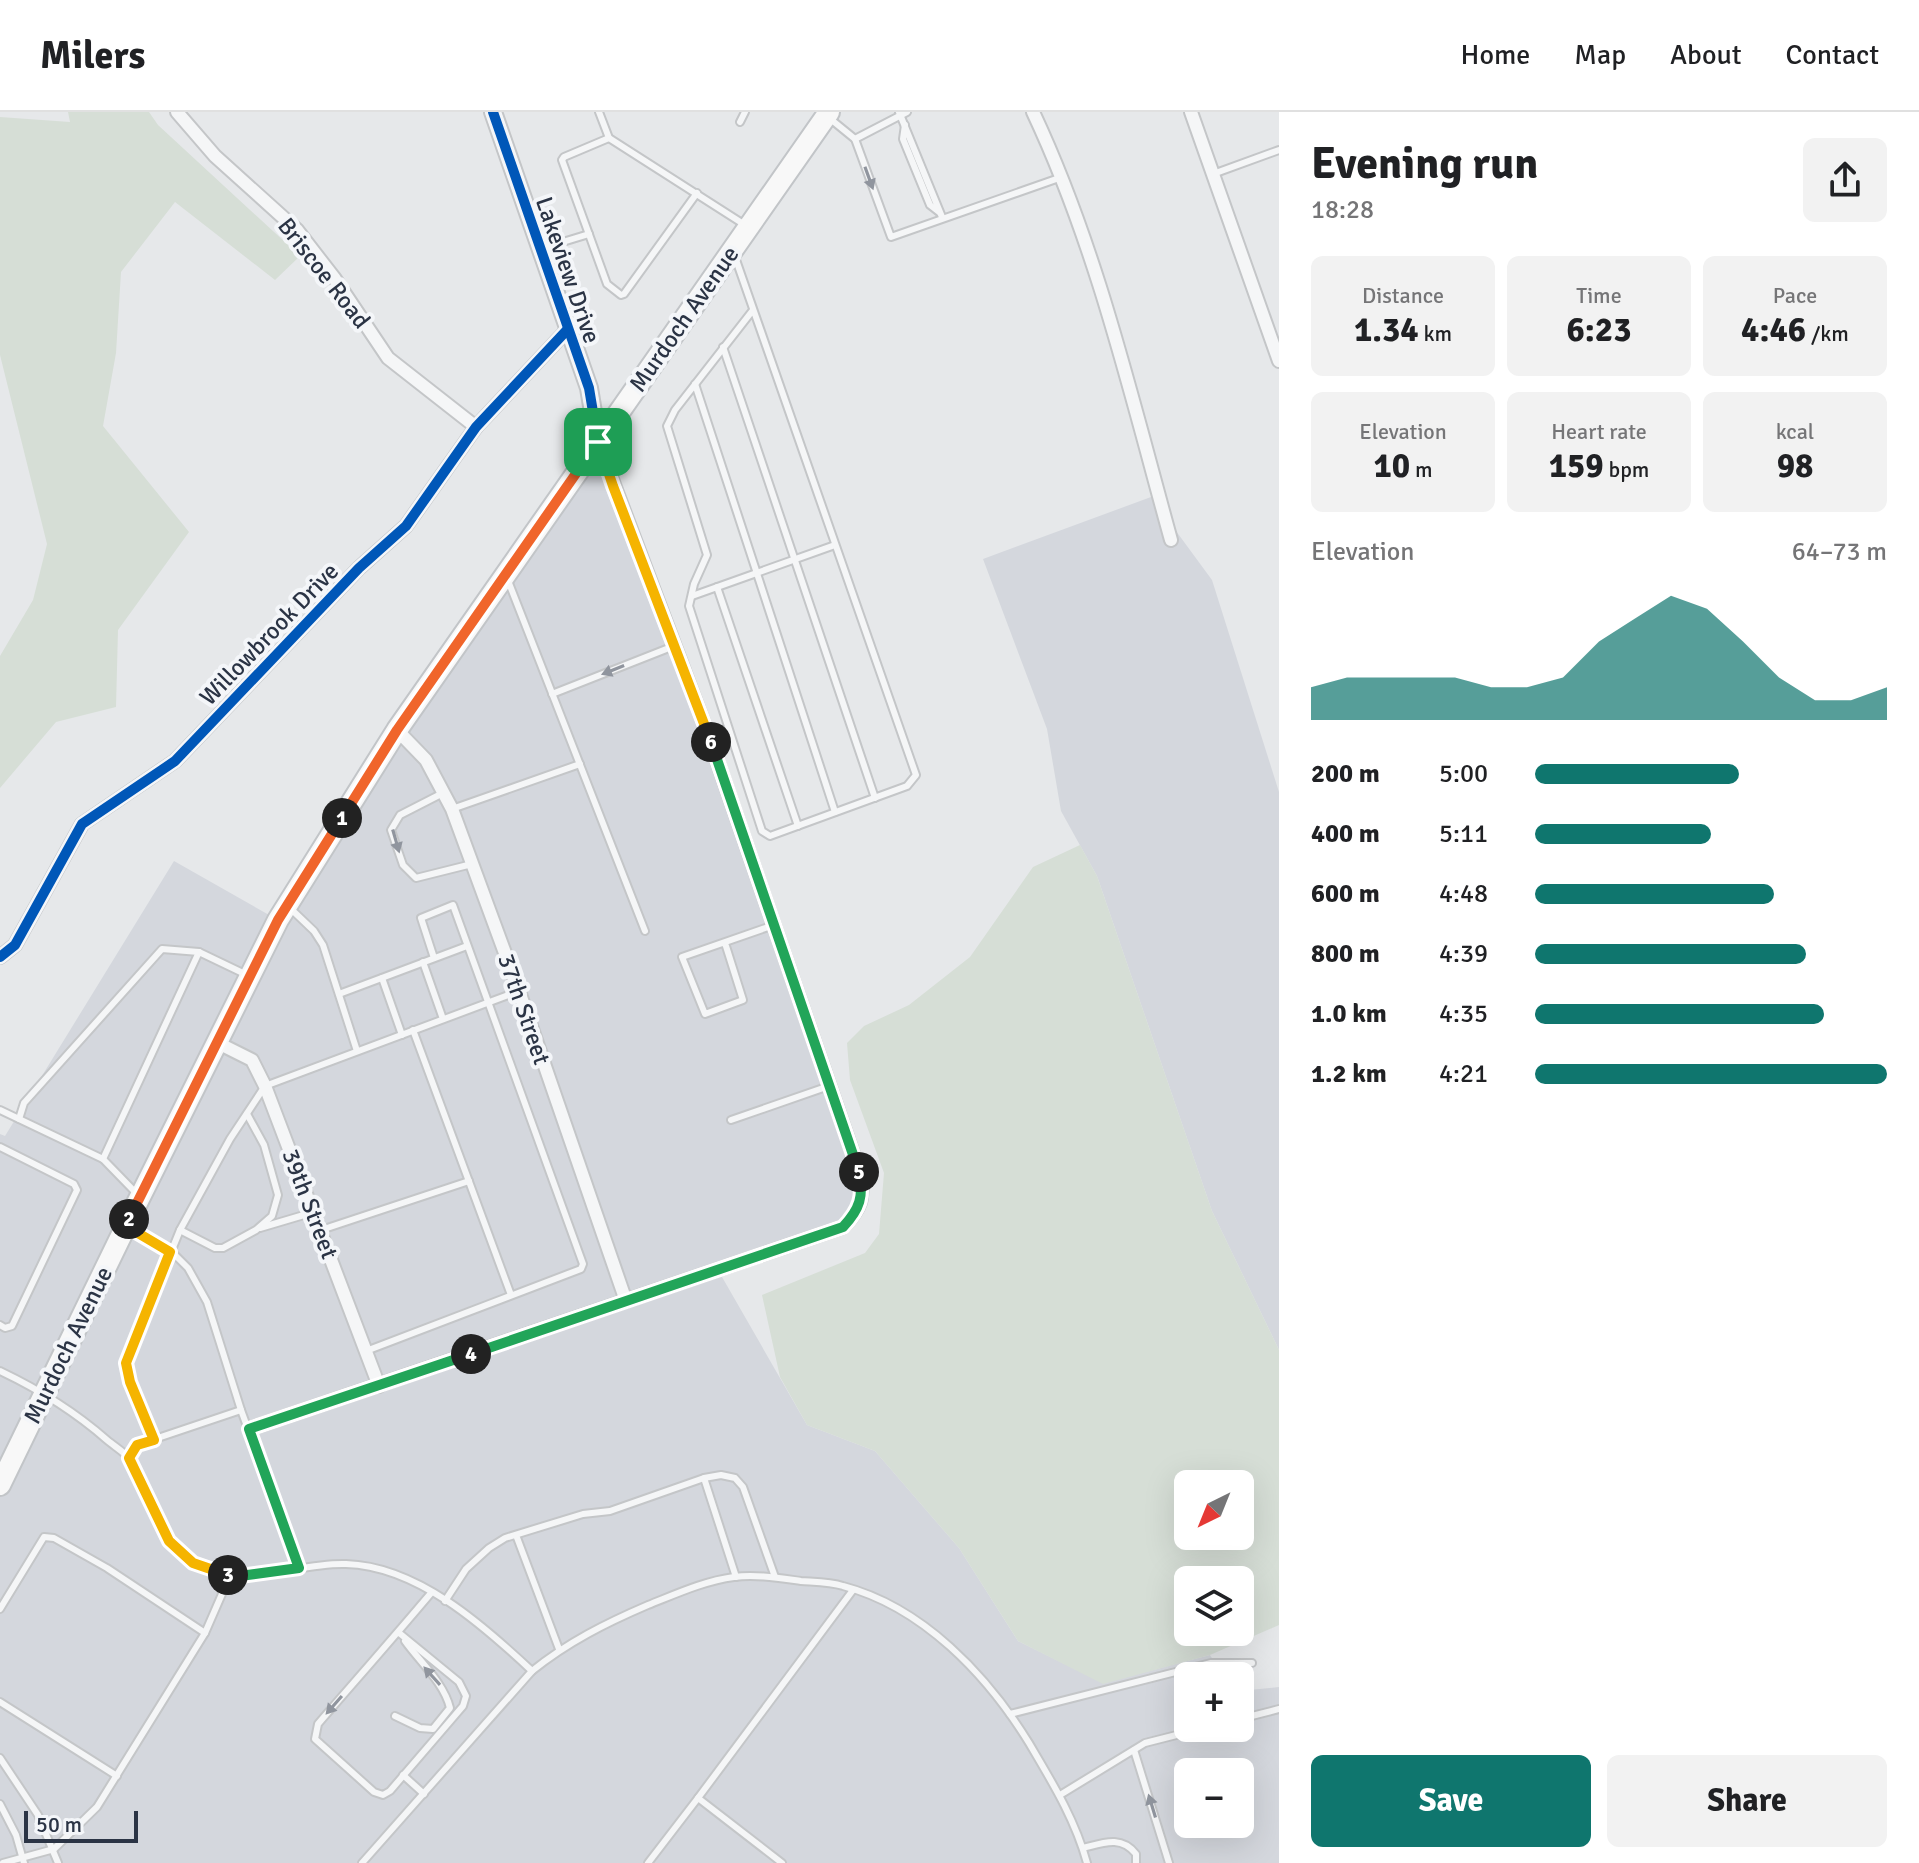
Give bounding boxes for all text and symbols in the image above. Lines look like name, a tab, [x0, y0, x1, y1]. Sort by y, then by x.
text: Milers	[40, 32, 145, 79]
text: Home	[1461, 38, 1530, 72]
text: Map	[1574, 38, 1626, 72]
text: About	[1670, 38, 1742, 72]
text: Contact	[1786, 38, 1879, 72]
text: Evening run	[1311, 137, 1538, 191]
button: share	[1803, 138, 1887, 222]
one-way arrow	[863, 166, 876, 190]
street label: Lakeview Drive	[529, 193, 607, 347]
text: 18:28	[1311, 194, 1374, 226]
street label: Briscoe Road	[271, 211, 377, 335]
street label: Murdoch Avenue	[623, 240, 745, 398]
text: Distance	[1362, 282, 1444, 309]
text: Time	[1576, 282, 1622, 309]
text: Pace	[1773, 282, 1817, 309]
text: 1.34	[1354, 309, 1419, 351]
text: 6:23	[1566, 309, 1632, 351]
text: 4:46	[1741, 309, 1806, 351]
text: km	[1419, 320, 1452, 347]
text: /km	[1806, 320, 1849, 347]
pin	[564, 408, 632, 476]
text: Elevation	[1359, 418, 1447, 445]
text: Heart rate	[1551, 418, 1647, 445]
text: kcal	[1776, 418, 1814, 445]
icon: arrive	[576, 420, 620, 464]
text: 10	[1373, 445, 1410, 487]
text: 159	[1549, 445, 1604, 487]
text: 98	[1777, 445, 1813, 487]
text: m	[1410, 456, 1433, 483]
text: bpm	[1604, 456, 1649, 483]
text: Elevation	[1311, 536, 1415, 568]
text: 64–73 m	[1792, 536, 1887, 568]
street label: Willowbrook Drive	[193, 556, 345, 712]
one-way arrow	[601, 664, 625, 677]
pin: 6	[691, 722, 731, 762]
text: 6	[705, 728, 717, 755]
text: 200 m	[1311, 758, 1380, 790]
text: 5:00	[1439, 758, 1488, 790]
pin: 1	[322, 798, 362, 838]
text: 1	[336, 804, 348, 831]
text: 400 m	[1311, 818, 1380, 850]
text: 5:11	[1439, 818, 1488, 850]
one-way arrow	[390, 829, 403, 853]
text: 600 m	[1311, 878, 1380, 910]
text: 4:48	[1439, 878, 1488, 910]
text: 800 m	[1311, 938, 1380, 970]
text: 4:39	[1439, 938, 1488, 970]
street label: 37th Street	[491, 950, 557, 1068]
text: 1.0 km	[1311, 998, 1387, 1030]
text: 4:35	[1439, 998, 1488, 1030]
text: 1.2 km	[1311, 1058, 1387, 1090]
text: 4:21	[1439, 1058, 1488, 1090]
street label: 39th Street	[275, 1145, 345, 1263]
pin: 5	[839, 1152, 879, 1192]
text: 5	[853, 1158, 865, 1185]
pin: 2	[109, 1199, 149, 1239]
text: 2	[123, 1205, 135, 1232]
street label: Murdoch Avenue	[17, 1262, 119, 1428]
pin: 4	[451, 1334, 491, 1374]
text: 4	[465, 1340, 477, 1367]
north arrow	[1174, 1470, 1254, 1550]
map controls	[1174, 1470, 1254, 1838]
pin: 3	[208, 1555, 248, 1595]
text: 3	[222, 1561, 234, 1588]
button: layers	[1174, 1566, 1254, 1646]
button: +	[1174, 1662, 1254, 1742]
one-way arrow	[423, 1667, 441, 1686]
one-way arrow	[326, 1696, 344, 1715]
button: Save	[1311, 1755, 1591, 1847]
button: Share	[1607, 1755, 1887, 1847]
button: −	[1174, 1758, 1254, 1838]
one-way arrow	[1145, 1794, 1157, 1818]
scale bar	[24, 1807, 138, 1843]
text: 50 m	[36, 1811, 82, 1838]

